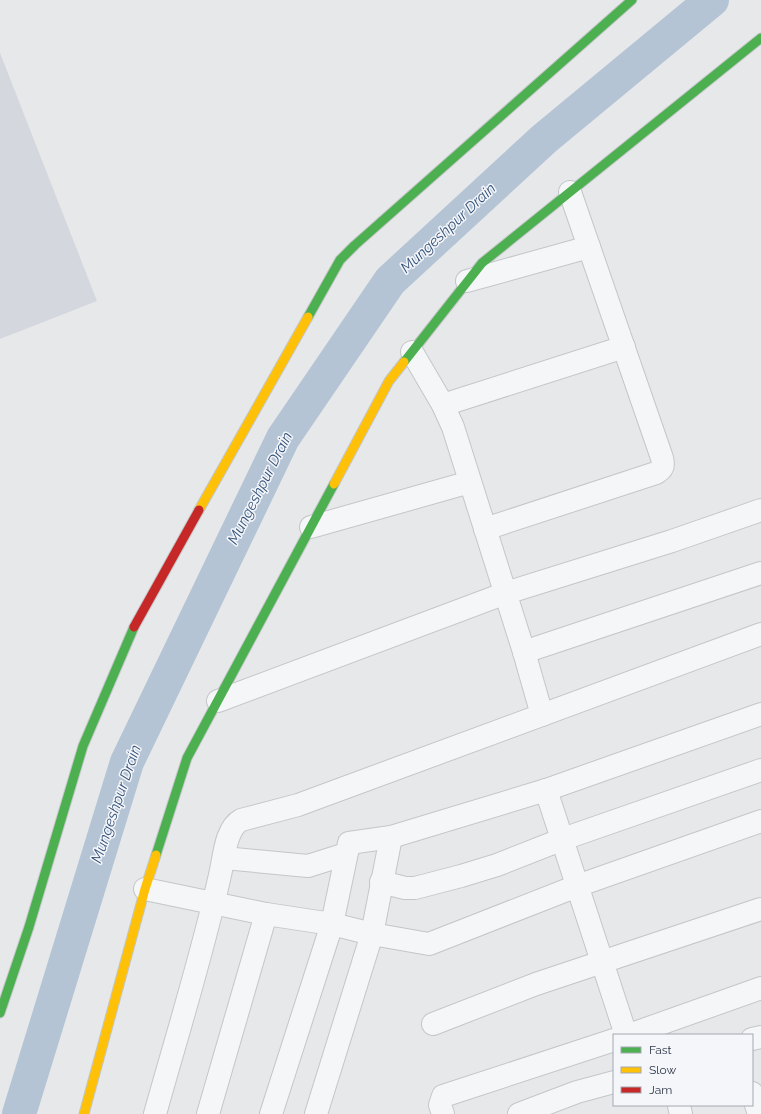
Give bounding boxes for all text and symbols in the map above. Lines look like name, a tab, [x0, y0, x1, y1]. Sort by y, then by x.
water label: Mungeshpur Drain	[397, 179, 499, 277]
water label: Mungeshpur Drain	[224, 429, 296, 547]
water label: Mungeshpur Drain	[87, 743, 145, 865]
legend	[613, 1034, 753, 1106]
text: Fast	[649, 1043, 672, 1057]
text: Slow	[649, 1063, 676, 1077]
text: Jam	[649, 1083, 672, 1097]

